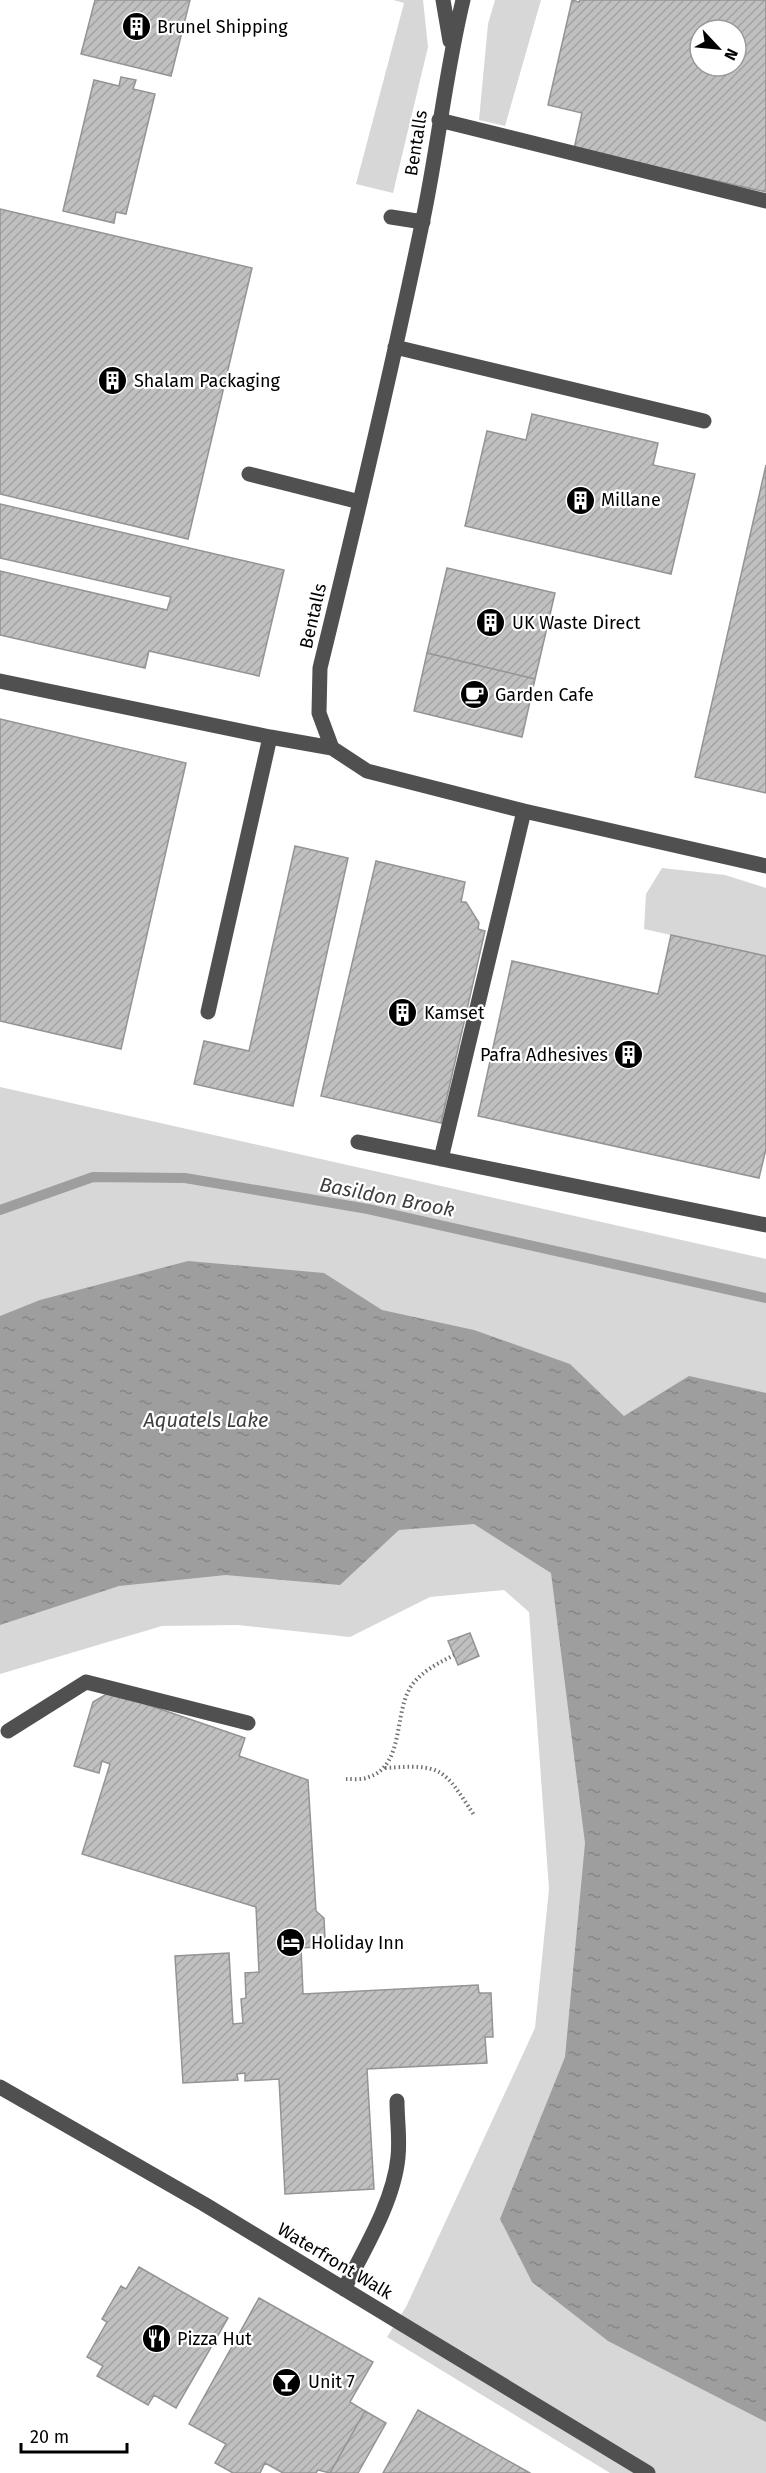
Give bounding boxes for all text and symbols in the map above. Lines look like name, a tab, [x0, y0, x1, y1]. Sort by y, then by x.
building icon: Brunel Shipping	[120, 11, 152, 43]
place label: Brunel Shipping	[157, 16, 288, 38]
north arrow	[688, 18, 748, 78]
text: N	[720, 45, 742, 63]
street label: Bentalls	[400, 109, 432, 177]
building icon: Shalam Packaging	[97, 365, 129, 397]
place label: Shalam Packaging	[134, 370, 281, 392]
building icon: Millane	[564, 484, 596, 516]
place label: Millane	[601, 489, 661, 511]
street label: Bentalls	[295, 581, 331, 651]
building icon: UK Waste Direct	[475, 607, 507, 639]
place label: UK Waste Direct	[512, 612, 641, 634]
cafe icon: Garden Cafe	[458, 679, 490, 711]
place label: Garden Cafe	[495, 684, 594, 706]
building icon: Kamset	[387, 997, 419, 1029]
place label: Kamset	[424, 1002, 485, 1024]
building icon: Pafra Adhesives	[613, 1039, 645, 1071]
place label: Pafra Adhesives	[480, 1044, 608, 1066]
water label: Basildon Brook	[317, 1172, 457, 1222]
water label: Aquatels Lake	[143, 1408, 268, 1432]
hotel icon: Holiday Inn	[274, 1927, 306, 1959]
place label: Holiday Inn	[311, 1932, 404, 1954]
street label: Waterfront Walk	[273, 2218, 397, 2304]
restaurant icon: Pizza Hut	[140, 2323, 172, 2355]
place label: Pizza Hut	[177, 2328, 252, 2350]
bar icon: Unit 7	[271, 2366, 303, 2398]
place label: Unit 7	[308, 2371, 355, 2393]
scale bar	[21, 2416, 128, 2454]
text: 20 m	[30, 2426, 69, 2448]

